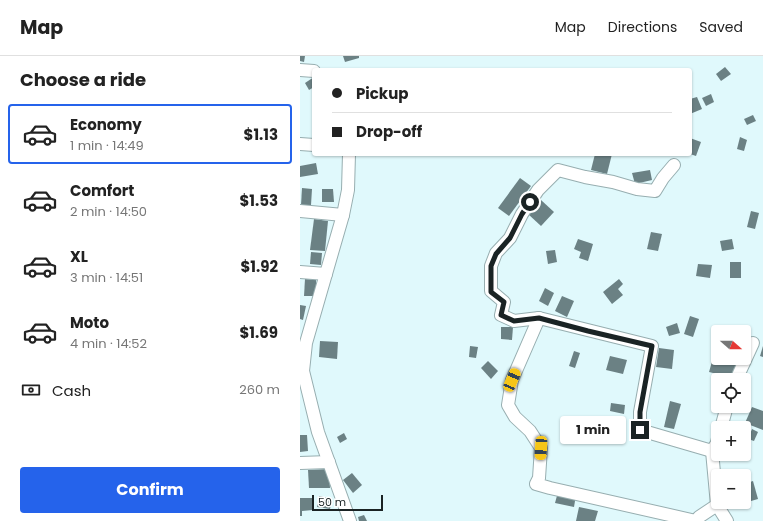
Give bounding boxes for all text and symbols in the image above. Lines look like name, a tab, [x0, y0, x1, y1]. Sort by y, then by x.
text: Map	[20, 14, 63, 41]
text: Map	[555, 17, 586, 37]
text: Directions	[608, 17, 677, 37]
text: Saved	[699, 17, 743, 37]
text: Choose a ride	[20, 67, 146, 92]
text: Pickup	[356, 83, 408, 104]
text: Economy	[70, 114, 142, 135]
icon: car	[22, 116, 58, 152]
text: Drop-off	[356, 121, 422, 142]
text: $1.13	[244, 124, 278, 145]
text: 1 min · 14:49	[70, 136, 144, 155]
text: Comfort	[70, 180, 134, 201]
icon: car	[22, 182, 58, 218]
text: $1.53	[239, 190, 278, 211]
route start	[521, 193, 539, 211]
text: 2 min · 14:50	[70, 202, 147, 221]
text: XL	[70, 246, 88, 267]
icon: car	[22, 248, 58, 284]
text: $1.92	[240, 256, 278, 277]
text: 3 min · 14:51	[70, 268, 143, 287]
text: Moto	[70, 312, 109, 333]
icon: car	[22, 314, 58, 350]
text: $1.69	[239, 322, 278, 343]
north arrow	[711, 325, 751, 365]
map controls	[711, 325, 751, 509]
text: 4 min · 14:52	[70, 334, 147, 353]
car	[502, 367, 522, 393]
button: locate	[711, 373, 751, 413]
icon: cash	[20, 379, 42, 401]
text: Cash	[52, 380, 91, 401]
text: 260 m	[239, 380, 280, 399]
callout: 1 min	[560, 416, 626, 444]
text: 1 min	[576, 420, 610, 439]
route end	[631, 421, 649, 439]
button: +	[711, 421, 751, 461]
car	[534, 436, 548, 460]
button: Confirm	[20, 467, 280, 513]
button: −	[711, 469, 751, 509]
scale bar	[312, 493, 383, 512]
text: 50 m	[318, 494, 346, 510]

